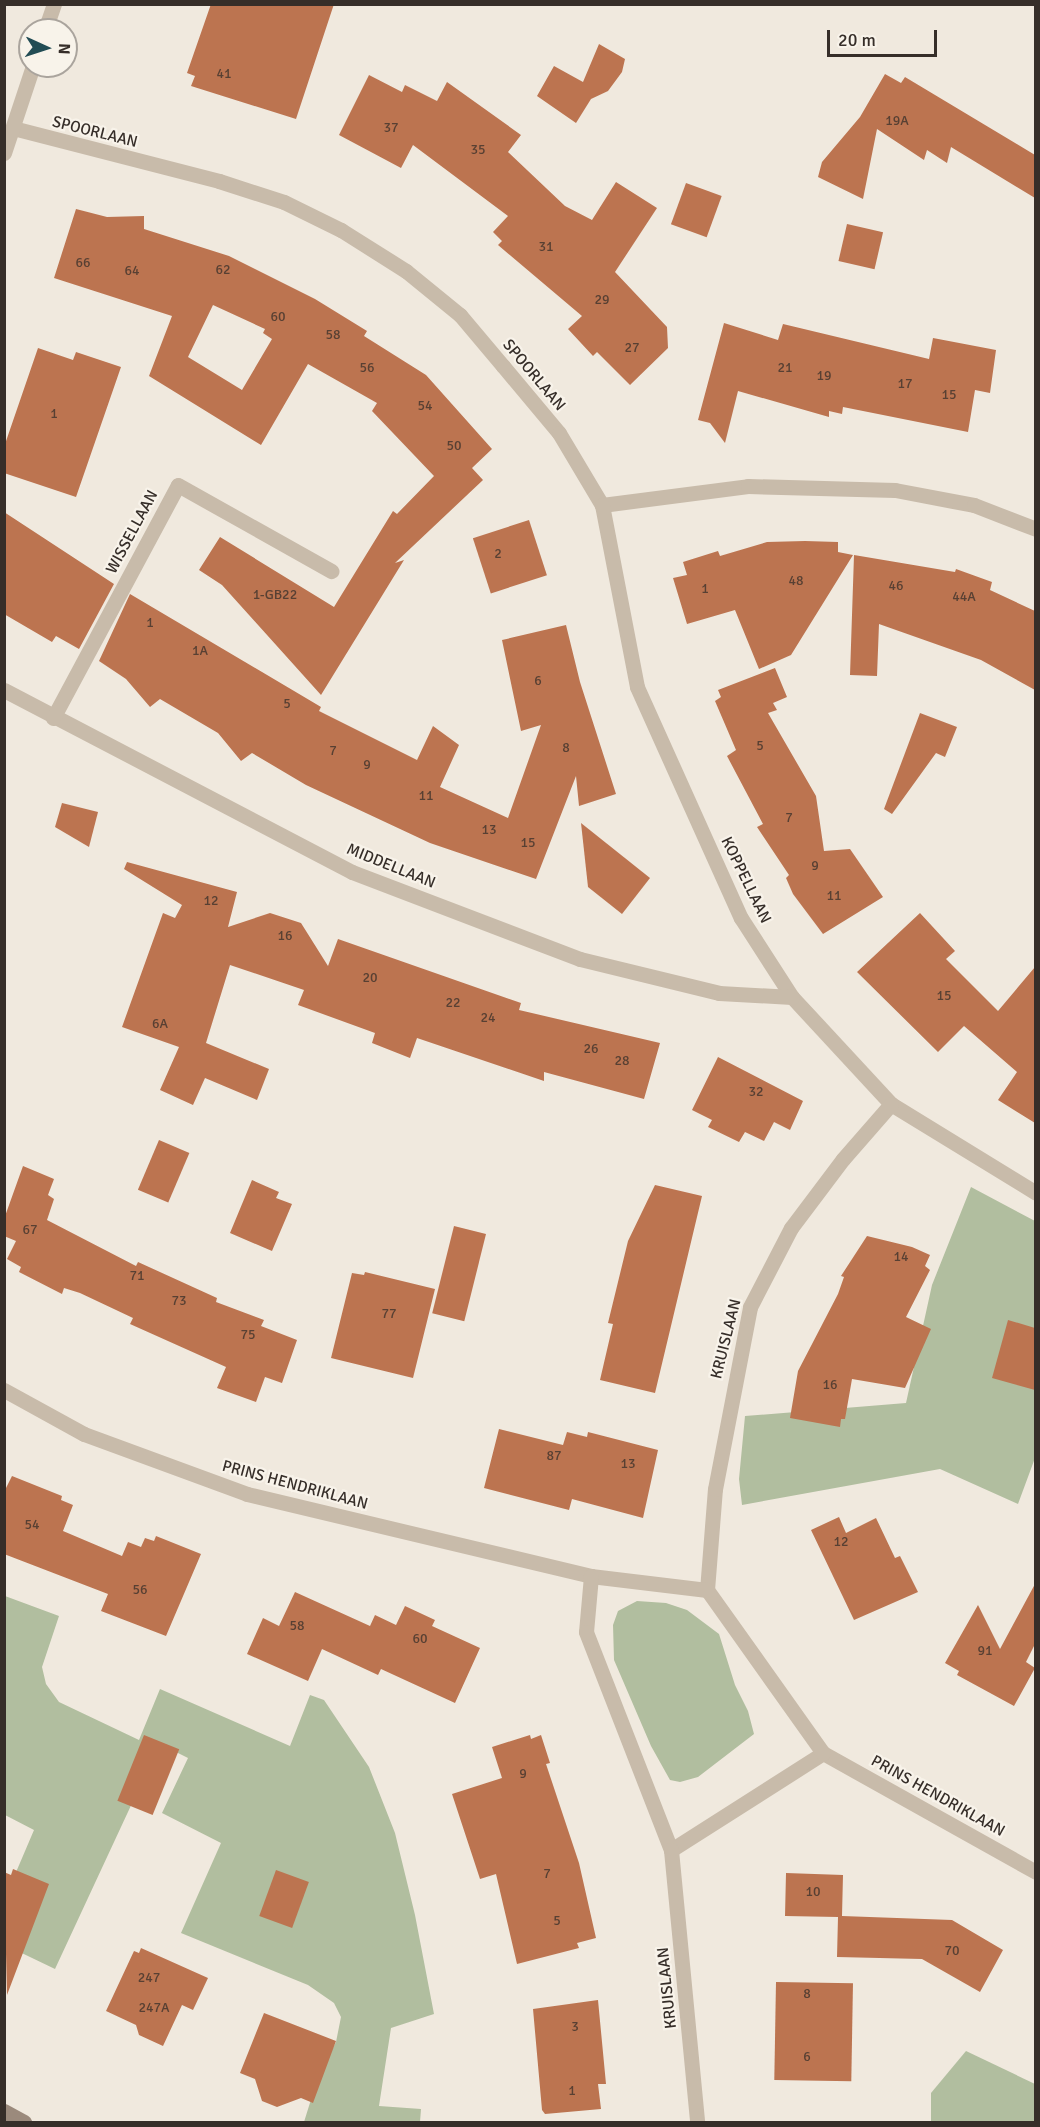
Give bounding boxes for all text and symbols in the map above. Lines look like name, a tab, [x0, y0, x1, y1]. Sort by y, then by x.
north arrow	[18, 18, 78, 78]
scale bar	[830, 18, 940, 56]
text: 20 m	[838, 29, 876, 51]
text: N	[54, 43, 74, 55]
house number: 41	[216, 66, 232, 82]
street label: SPOORLAAN	[50, 112, 140, 152]
house number: 19A	[885, 113, 909, 129]
house number: 37	[383, 120, 399, 136]
house number: 35	[470, 142, 486, 158]
house number: 31	[538, 239, 554, 255]
house number: 66	[75, 255, 91, 271]
house number: 62	[215, 262, 231, 278]
house number: 64	[124, 263, 140, 279]
house number: 29	[594, 292, 610, 308]
house number: 60	[270, 309, 286, 325]
house number: 58	[325, 327, 341, 343]
street label: SPOORLAAN	[499, 335, 569, 415]
house number: 27	[624, 340, 640, 356]
house number: 56	[359, 360, 375, 376]
house number: 21	[777, 360, 793, 376]
house number: 19	[816, 368, 832, 384]
house number: 17	[897, 376, 913, 392]
house number: 15	[941, 387, 957, 403]
house number: 54	[417, 398, 433, 414]
house number: 1	[50, 406, 58, 422]
house number: 50	[446, 438, 462, 454]
street label: WISSELLAAN	[102, 487, 162, 577]
house number: 2	[494, 546, 502, 562]
house number: 48	[788, 573, 804, 589]
house number: 46	[888, 578, 904, 594]
house number: 1	[701, 581, 709, 597]
house number: 1-GB22	[253, 587, 297, 603]
house number: 44A	[952, 589, 976, 605]
house number: 1	[146, 615, 154, 631]
house number: 1A	[192, 643, 208, 659]
house number: 6	[534, 673, 542, 689]
house number: 5	[283, 696, 291, 712]
house number: 5	[756, 738, 764, 754]
house number: 8	[562, 740, 570, 756]
house number: 7	[329, 743, 337, 759]
house number: 9	[363, 757, 371, 773]
house number: 11	[418, 788, 434, 804]
house number: 7	[785, 810, 793, 826]
house number: 13	[481, 822, 497, 838]
street label: KOPPELLAAN	[717, 834, 775, 926]
house number: 15	[520, 835, 536, 851]
street label: MIDDELLAAN	[344, 839, 438, 893]
house number: 9	[811, 858, 819, 874]
house number: 11	[826, 888, 842, 904]
house number: 12	[203, 893, 219, 909]
house number: 16	[277, 928, 293, 944]
house number: 20	[362, 970, 378, 986]
house number: 15	[936, 988, 952, 1004]
house number: 22	[445, 995, 461, 1011]
house number: 24	[480, 1010, 496, 1026]
house number: 6A	[152, 1016, 168, 1032]
house number: 26	[583, 1041, 599, 1057]
house number: 28	[614, 1053, 630, 1069]
house number: 32	[748, 1084, 764, 1100]
house number: 67	[22, 1222, 38, 1238]
house number: 14	[893, 1249, 909, 1265]
house number: 71	[129, 1268, 145, 1284]
house number: 73	[171, 1293, 187, 1309]
street label: KRUISLAAN	[707, 1297, 745, 1381]
house number: 77	[381, 1306, 397, 1322]
house number: 75	[240, 1327, 256, 1343]
house number: 16	[822, 1377, 838, 1393]
house number: 87	[546, 1448, 562, 1464]
street label: PRINS HENDRIKLAAN	[220, 1456, 370, 1514]
house number: 13	[620, 1456, 636, 1472]
house number: 54	[24, 1517, 40, 1533]
house number: 12	[833, 1534, 849, 1550]
house number: 56	[132, 1582, 148, 1598]
house number: 58	[289, 1618, 305, 1634]
house number: 60	[412, 1631, 428, 1647]
house number: 91	[977, 1643, 993, 1659]
street label: PRINS HENDRIKLAAN	[868, 1751, 1008, 1841]
house number: 9	[519, 1766, 527, 1782]
house number: 7	[543, 1866, 551, 1882]
house number: 10	[805, 1884, 821, 1900]
house number: 5	[553, 1913, 561, 1929]
house number: 70	[944, 1943, 960, 1959]
street label: KRUISLAAN	[653, 1946, 681, 2030]
house number: 247	[138, 1970, 160, 1986]
house number: 8	[803, 1986, 811, 2002]
house number: 247A	[138, 2000, 170, 2016]
house number: 3	[571, 2019, 579, 2035]
house number: 6	[803, 2049, 811, 2065]
house number: 1	[568, 2083, 576, 2099]

